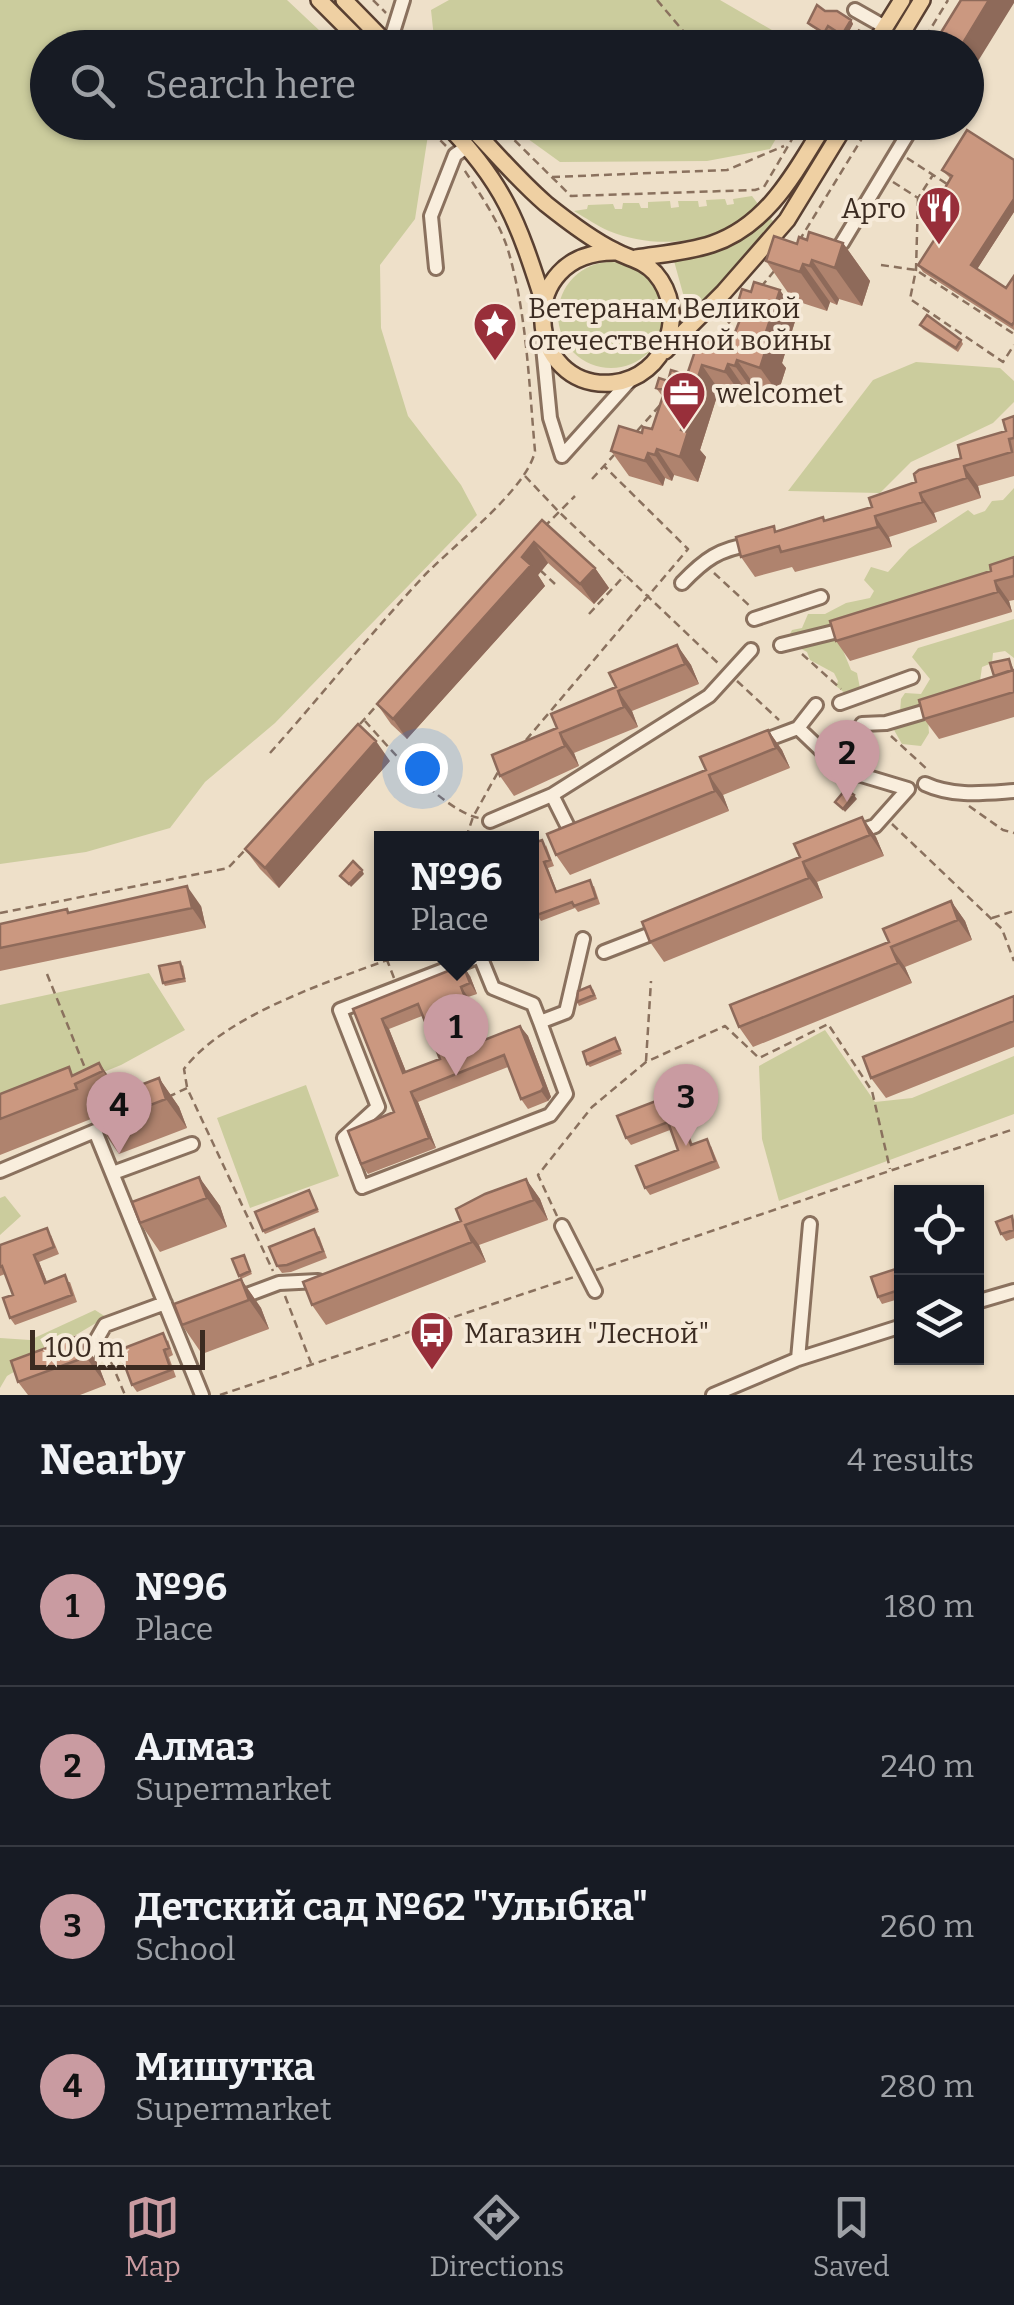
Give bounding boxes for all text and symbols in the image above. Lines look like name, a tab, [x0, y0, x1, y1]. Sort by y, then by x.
search box	[30, 30, 984, 140]
icon: search	[65, 58, 120, 113]
text: Search here	[145, 62, 356, 108]
restaurant icon: Арго	[916, 185, 962, 246]
place label: Арго	[841, 192, 906, 225]
place label: Ветеранам Великой отечественной войны	[528, 292, 831, 357]
place icon: Ветеранам Великой отечественной войны	[472, 301, 518, 362]
office icon: welcomet	[661, 370, 707, 431]
place label: welcomet	[715, 377, 843, 410]
pin: 2	[814, 720, 880, 802]
your location	[397, 743, 448, 794]
popup	[374, 831, 539, 961]
text: №96	[410, 854, 503, 900]
text: Place	[410, 900, 489, 938]
pin: 1	[424, 994, 488, 1076]
pin: 3	[654, 1064, 718, 1146]
pin: 4	[86, 1072, 152, 1154]
map controls	[894, 1185, 984, 1365]
button: locate	[894, 1185, 984, 1275]
button: layers	[894, 1275, 984, 1365]
bus stop icon: Магазин "Лесной"	[409, 1310, 455, 1371]
place label: Магазин "Лесной"	[464, 1317, 709, 1350]
scale bar	[30, 1325, 205, 1370]
text: 100 m	[45, 1331, 125, 1364]
text: Nearby	[40, 1435, 185, 1485]
text: 4 results	[847, 1441, 974, 1479]
text: №96	[135, 1564, 227, 1610]
text: 1	[66, 1587, 79, 1625]
text: 180 m	[884, 1587, 974, 1625]
text: Place	[135, 1610, 213, 1648]
text: Алмаз	[135, 1724, 255, 1770]
text: 2	[63, 1747, 82, 1785]
text: 240 m	[880, 1747, 974, 1785]
text: Supermarket	[135, 1770, 332, 1808]
text: Детский сад №62 "Улыбка"	[135, 1884, 648, 1930]
text: 3	[63, 1907, 82, 1945]
text: 260 m	[880, 1907, 974, 1945]
text: School	[135, 1930, 236, 1968]
text: Мишутка	[135, 2044, 315, 2090]
text: 4	[63, 2067, 82, 2105]
text: 280 m	[880, 2067, 974, 2105]
text: Supermarket	[135, 2090, 332, 2128]
tab: Map	[124, 2190, 181, 2283]
tab: Directions	[429, 2190, 564, 2283]
tab: Saved	[813, 2190, 890, 2283]

